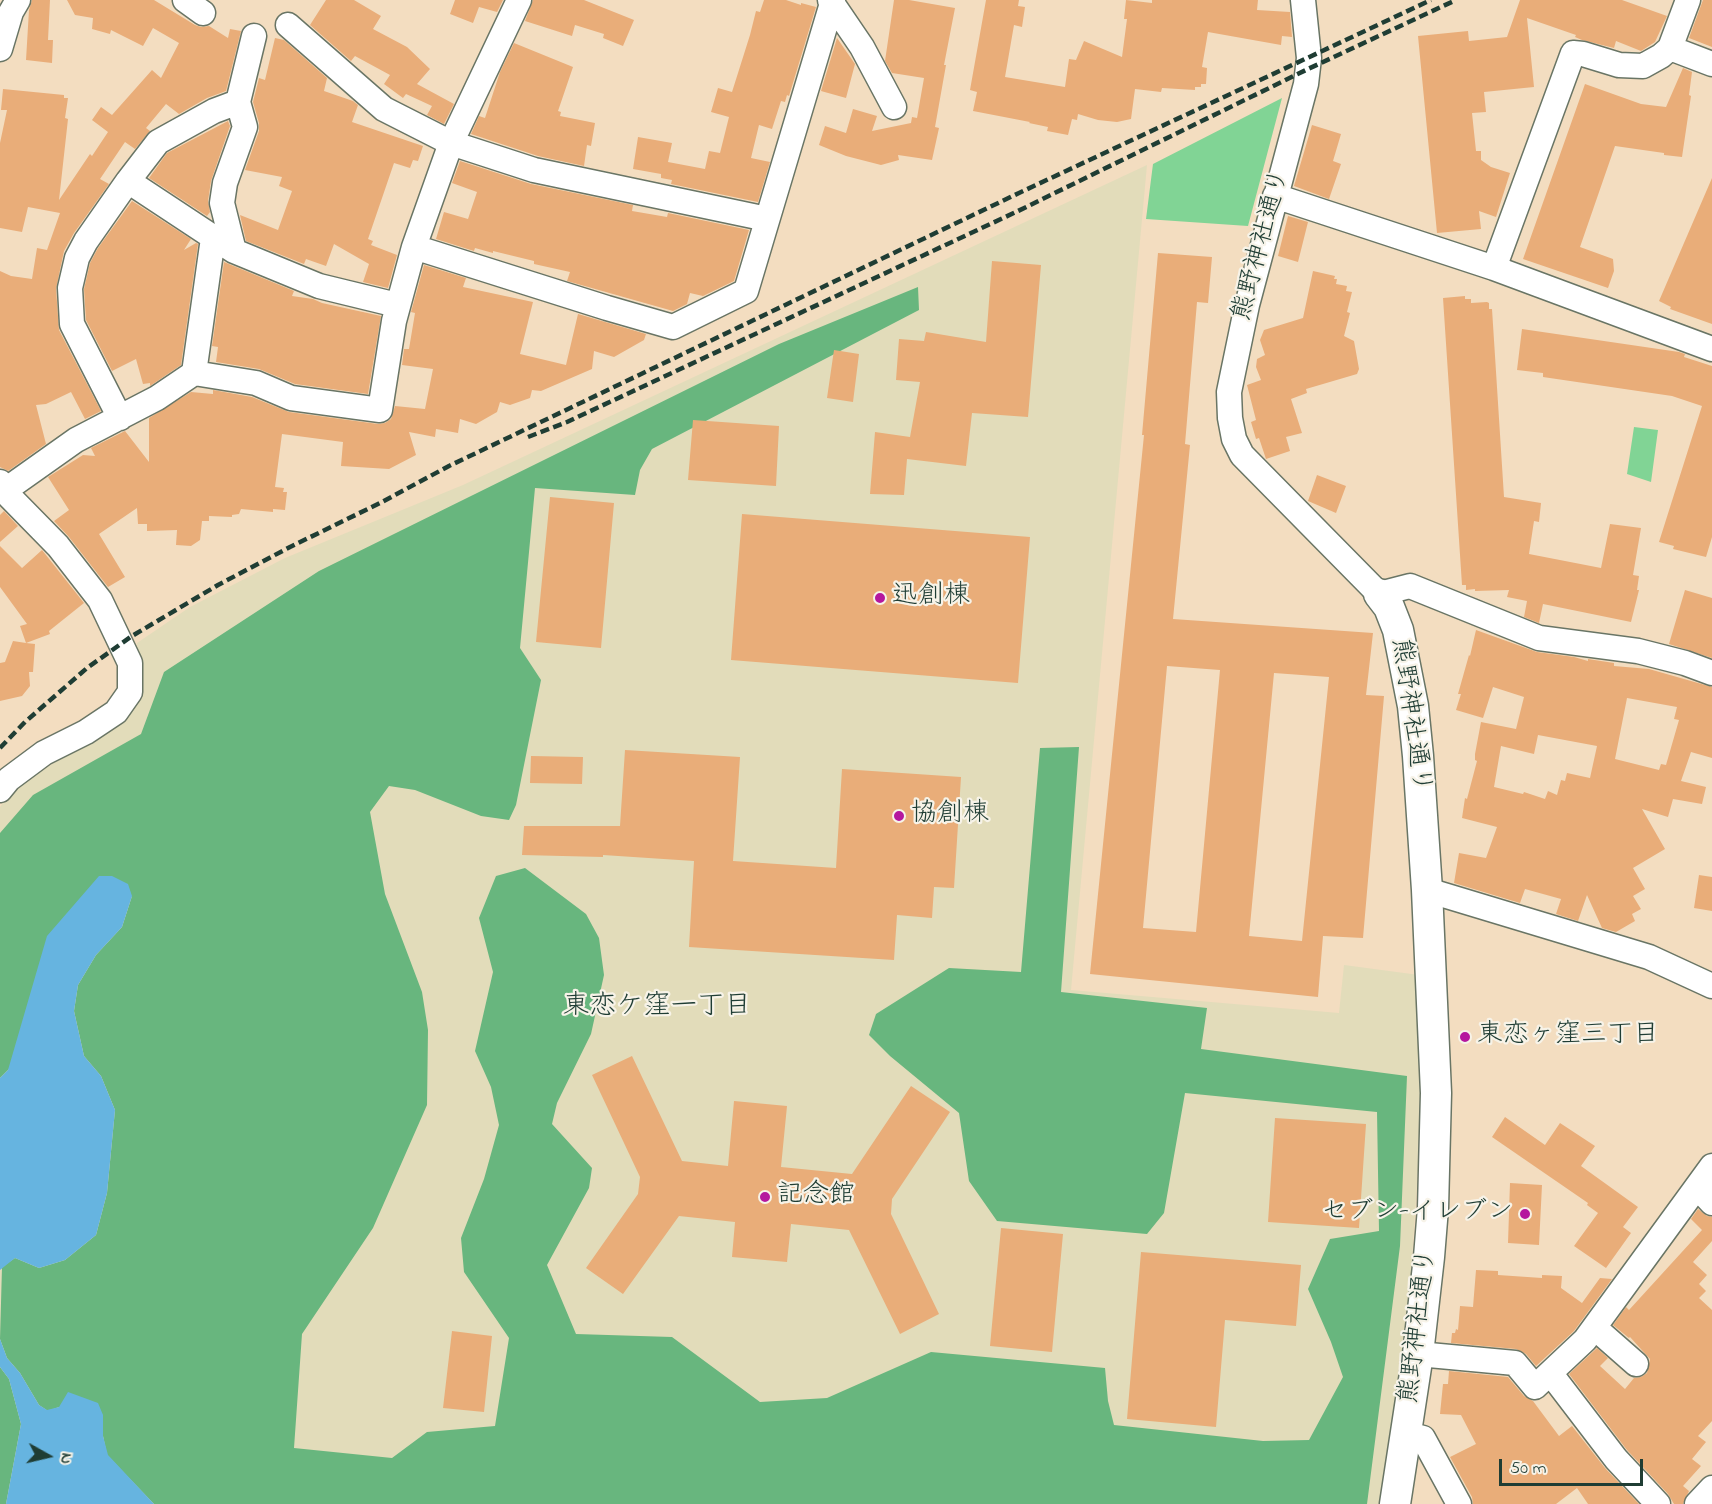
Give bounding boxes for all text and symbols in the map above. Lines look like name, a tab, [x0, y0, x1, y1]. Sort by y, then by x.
street label: 熊野神社通り	[1228, 166, 1298, 324]
place label: 迅創棟	[892, 582, 970, 614]
marker: 迅創棟	[873, 591, 887, 605]
street label: 熊野神社通り	[1383, 637, 1435, 795]
place label: 協創棟	[911, 800, 989, 832]
marker: 協創棟	[892, 809, 906, 823]
district label: 東恋ケ窪一丁目	[563, 993, 751, 1025]
place label: 東恋ヶ窪三丁目	[1477, 1021, 1659, 1053]
marker: 東恋ヶ窪三丁目	[1458, 1030, 1472, 1044]
place label: 記念館	[777, 1181, 855, 1213]
marker: 記念館	[758, 1190, 772, 1204]
place label: セブン-イレブン	[1321, 1198, 1513, 1230]
marker: セブン-イレブン	[1518, 1207, 1532, 1221]
street label: 熊野神社通り	[1395, 1247, 1445, 1405]
north arrow	[18, 1426, 78, 1486]
scale bar	[1502, 1447, 1646, 1485]
text: N	[53, 1451, 78, 1466]
text: 50 m	[1510, 1456, 1547, 1482]

